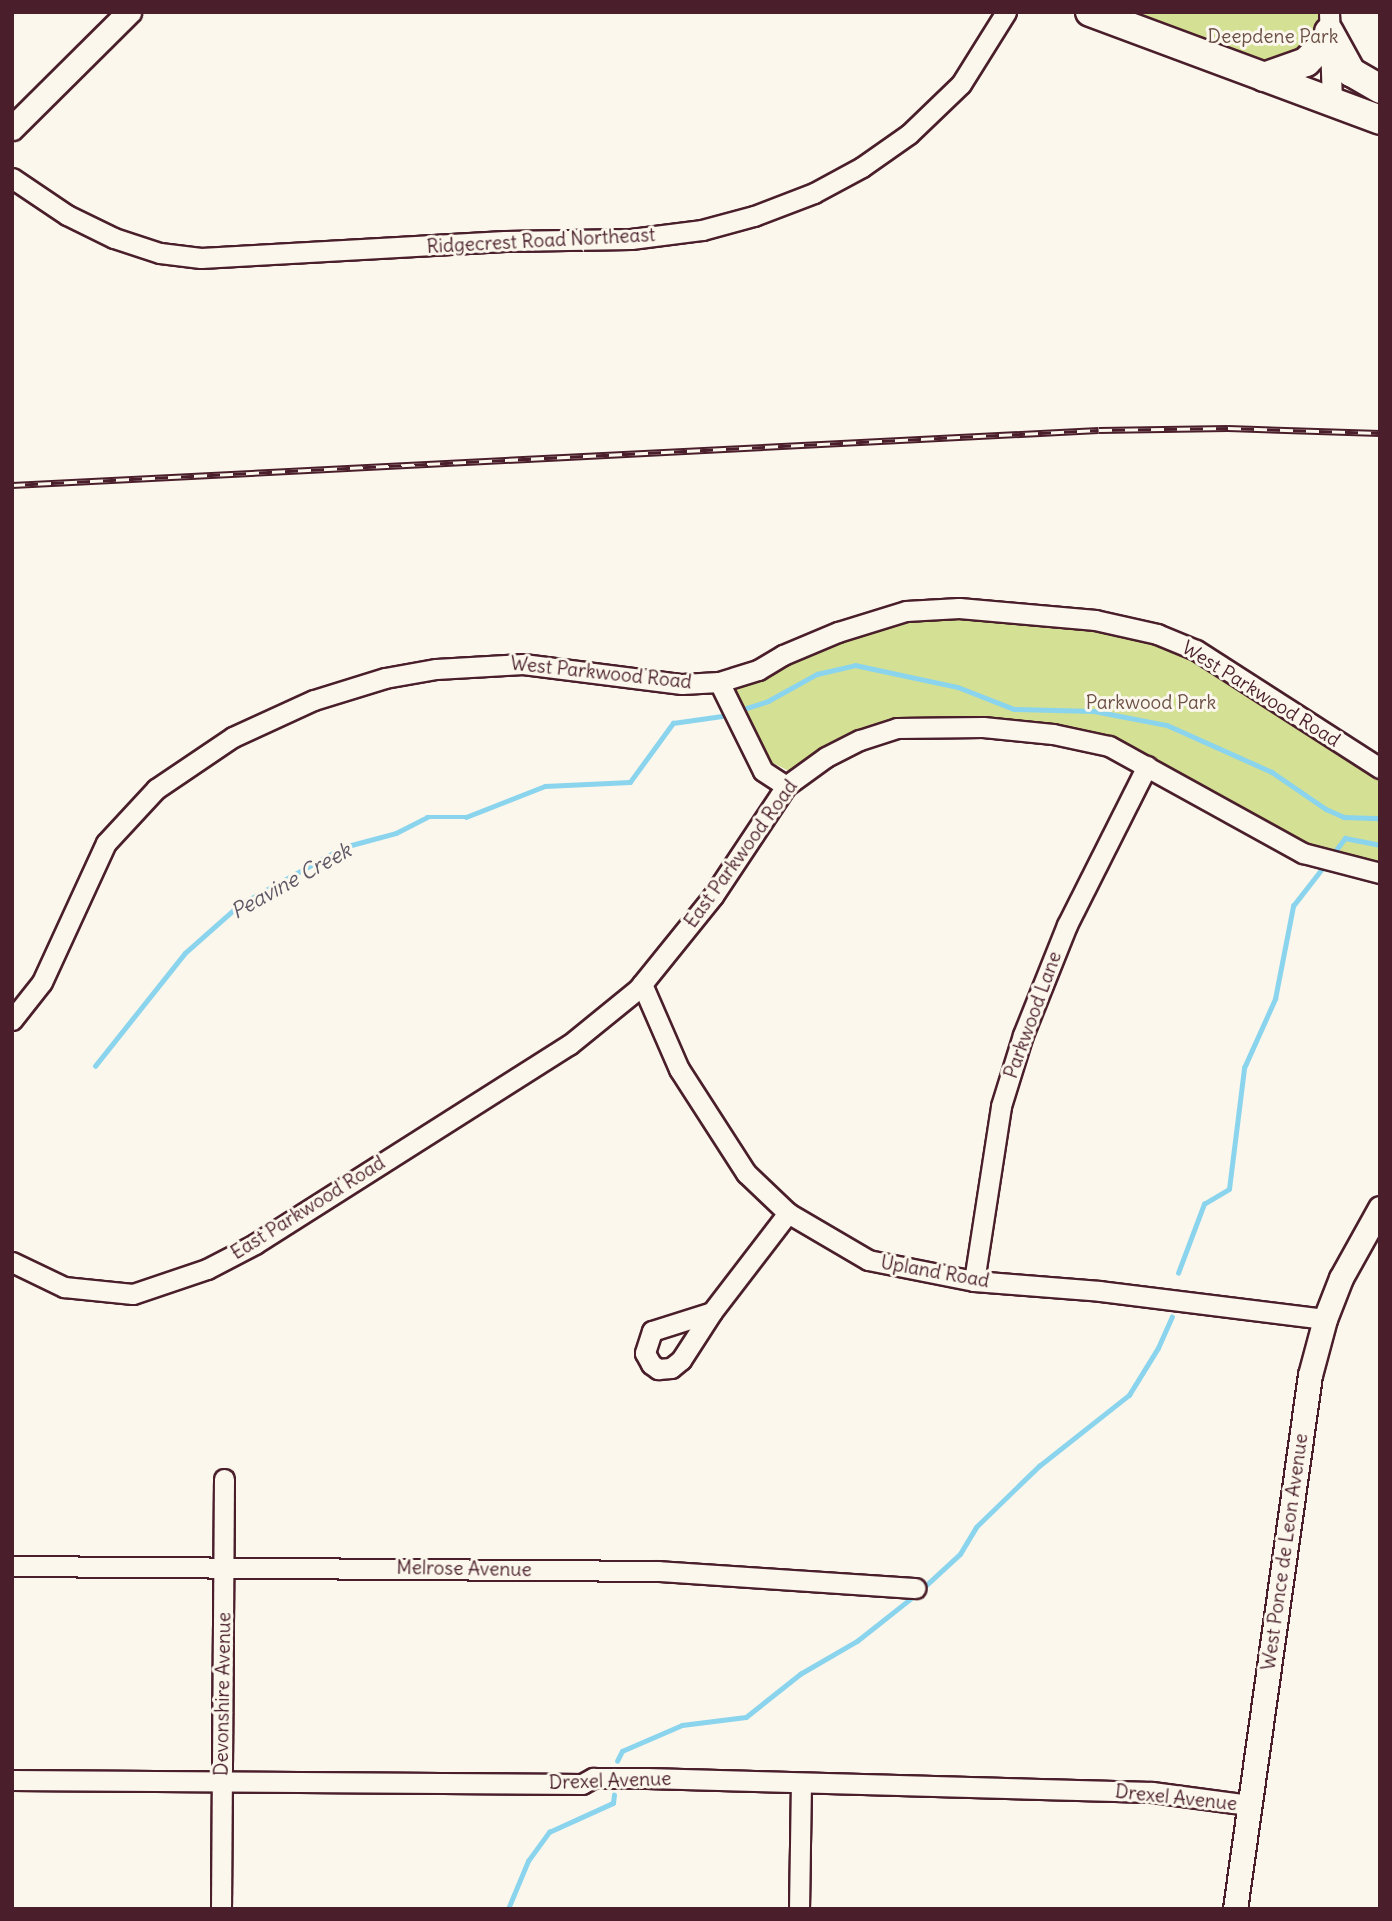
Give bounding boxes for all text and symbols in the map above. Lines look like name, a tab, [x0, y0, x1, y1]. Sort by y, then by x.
park label: Deepdene Park	[1207, 26, 1339, 48]
street label: Ridgecrest Road Northeast	[426, 224, 656, 258]
street label: West Parkwood Road	[1178, 636, 1344, 752]
street label: West Parkwood Road	[509, 652, 693, 694]
park label: Parkwood Park	[1086, 692, 1216, 714]
street label: East Parkwood Road	[680, 776, 802, 932]
water label: Peavine Creek	[227, 838, 355, 924]
street label: Parkwood Lane	[999, 948, 1067, 1082]
street label: East Parkwood Road	[227, 1151, 389, 1265]
street label: Upland Road	[879, 1251, 991, 1293]
street label: West Ponce de Leon Avenue	[1257, 1432, 1313, 1672]
street label: Melrose Avenue	[396, 1556, 532, 1582]
street label: Devonshire Avenue	[210, 1612, 236, 1776]
street label: Drexel Avenue	[548, 1767, 672, 1795]
street label: Drexel Avenue	[1114, 1780, 1238, 1816]

